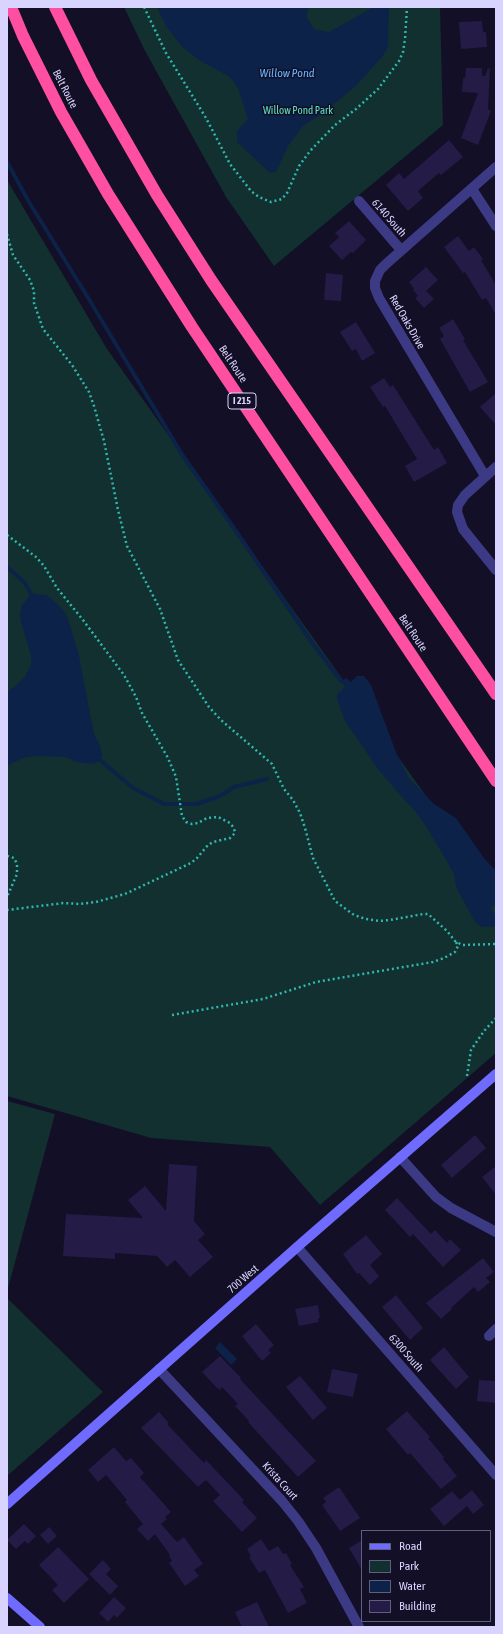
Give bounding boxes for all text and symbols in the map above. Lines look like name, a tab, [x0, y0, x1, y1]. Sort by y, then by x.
water label: Willow Pond	[260, 66, 314, 80]
street label: Belt Route	[50, 67, 80, 111]
park label: Willow Pond Park	[263, 104, 333, 118]
street label: 6140 South	[369, 196, 409, 240]
street label: Red Oaks Drive	[386, 293, 428, 351]
street label: Belt Route	[216, 343, 250, 385]
road number: I 215	[228, 393, 256, 409]
street label: Belt Route	[396, 612, 430, 654]
street label: 700 West	[225, 1262, 261, 1296]
street label: 6300 South	[386, 1331, 426, 1375]
street label: Krista Court	[260, 1459, 300, 1503]
legend	[361, 1530, 491, 1622]
text: Road	[399, 1539, 422, 1553]
text: Park	[399, 1559, 419, 1573]
text: Water	[399, 1579, 425, 1593]
text: Building	[399, 1599, 436, 1613]

